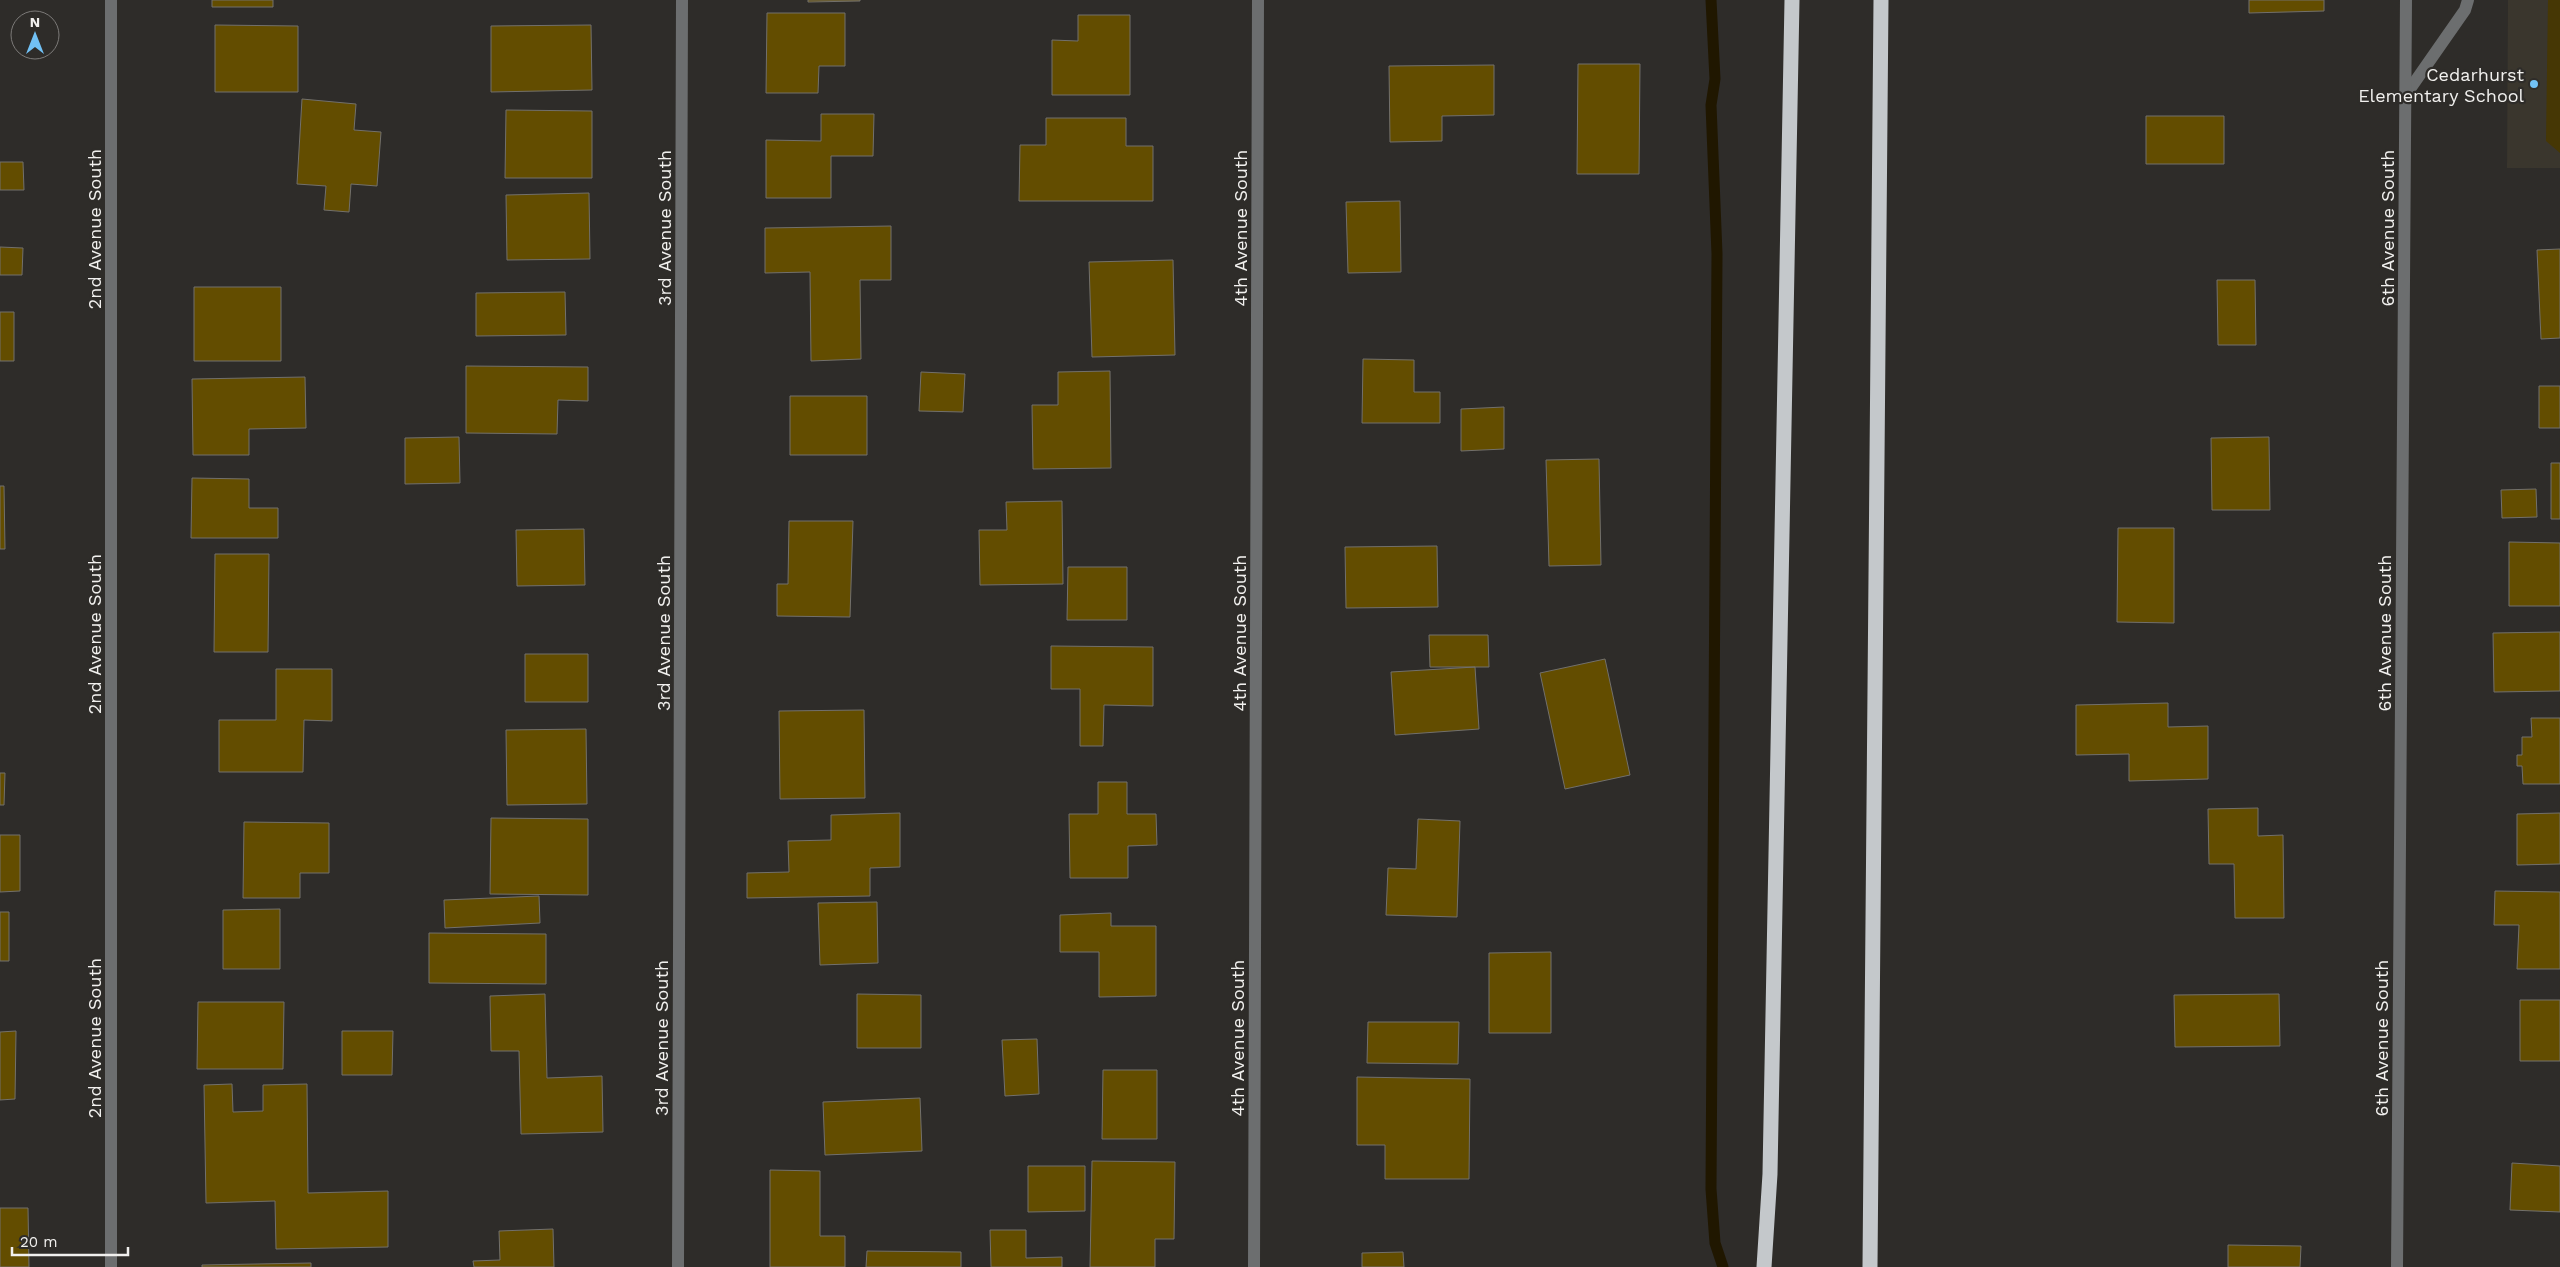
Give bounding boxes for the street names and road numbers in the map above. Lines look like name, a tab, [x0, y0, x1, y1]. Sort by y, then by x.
street label: 2nd Avenue South	[84, 149, 105, 309]
street label: 4th Avenue South	[1230, 149, 1251, 307]
street label: 3rd Avenue South	[654, 150, 675, 306]
street label: 6th Avenue South	[2377, 150, 2398, 306]
street label: 2nd Avenue South	[84, 554, 105, 714]
street label: 4th Avenue South	[1229, 554, 1250, 712]
street label: 3rd Avenue South	[653, 555, 674, 711]
street label: 6th Avenue South	[2374, 555, 2395, 711]
street label: 2nd Avenue South	[84, 958, 105, 1118]
street label: 4th Avenue South	[1227, 959, 1248, 1117]
street label: 3rd Avenue South	[651, 960, 672, 1116]
street label: 6th Avenue South	[2371, 960, 2392, 1116]

